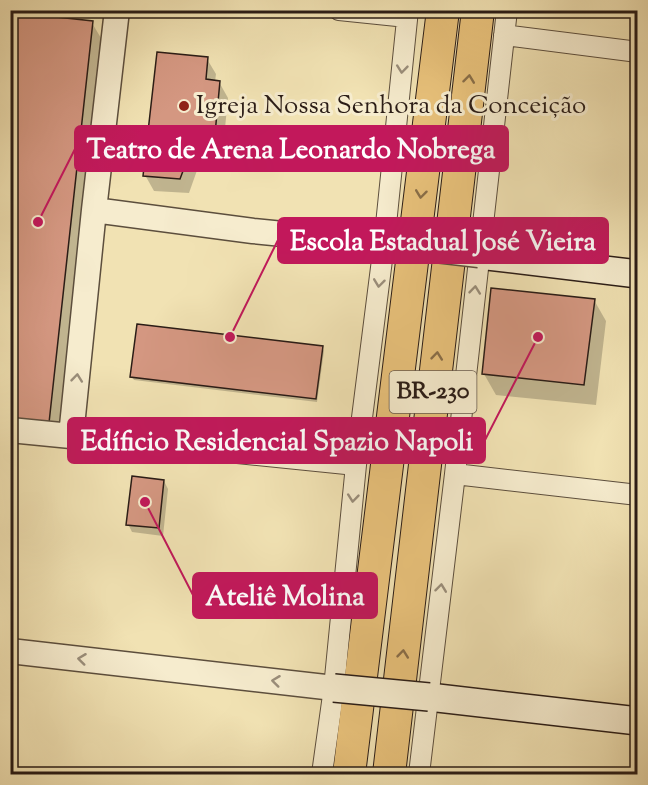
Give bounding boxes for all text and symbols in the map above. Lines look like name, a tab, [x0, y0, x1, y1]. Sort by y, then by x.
one-way arrow	[396, 64, 409, 73]
one-way arrow	[463, 74, 475, 83]
place label: Igreja Nossa Senhora da Conceição	[196, 88, 586, 125]
marker: Igreja Nossa Senhora da Conceição	[177, 99, 191, 113]
callout: Teatro de Arena Leonardo Nobrega	[75, 126, 508, 171]
text: Teatro de Arena Leonardo Nobrega	[87, 132, 496, 171]
one-way arrow	[415, 189, 428, 198]
callout: Escola Estadual José Vieira	[278, 218, 608, 263]
text: Escola Estadual José Vieira	[290, 224, 597, 263]
one-way arrow	[373, 279, 386, 288]
one-way arrow	[468, 286, 481, 295]
one-way arrow	[430, 351, 442, 360]
road number: BR-230	[390, 371, 476, 413]
one-way arrow	[70, 373, 82, 382]
callout: Edíficio Residencial Spazio Napoli	[68, 418, 485, 463]
text: Edíficio Residencial Spazio Napoli	[81, 424, 474, 463]
one-way arrow	[347, 493, 360, 502]
callout: Ateliê Molina	[193, 573, 377, 618]
text: Ateliê Molina	[205, 579, 365, 618]
one-way arrow	[434, 584, 447, 593]
one-way arrow	[396, 649, 409, 658]
one-way arrow	[77, 653, 86, 666]
one-way arrow	[271, 676, 280, 688]

